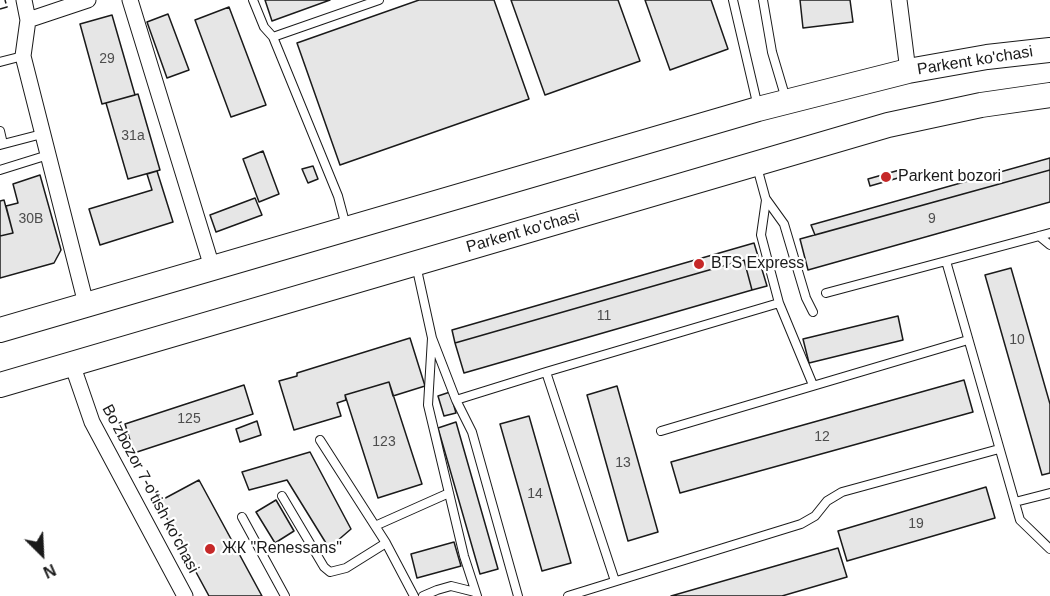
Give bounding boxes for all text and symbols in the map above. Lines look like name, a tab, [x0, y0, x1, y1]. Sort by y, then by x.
street label: Parkent ko'chasi	[916, 42, 1034, 80]
house number: 29	[99, 51, 115, 67]
house number: 31а	[121, 128, 145, 144]
place label: Parkent bozori	[898, 167, 1001, 187]
marker: Parkent bozori	[879, 170, 893, 184]
street label: Parkent ko'chasi	[464, 207, 582, 257]
house number: 30В	[19, 211, 43, 227]
house number: 9	[928, 211, 936, 227]
place label: BTS Express	[711, 254, 804, 274]
marker: BTS Express	[692, 257, 706, 271]
house number: 11	[597, 308, 611, 324]
house number: 10	[1009, 332, 1025, 348]
street label: Bo'zbozor 7-o'tish ko'chasi	[97, 402, 203, 576]
house number: 125	[177, 411, 201, 427]
house number: 12	[814, 429, 830, 445]
house number: 123	[372, 434, 396, 450]
house number: 13	[615, 455, 631, 471]
house number: 14	[527, 486, 543, 502]
house number: 19	[908, 516, 924, 532]
north arrow	[12, 524, 72, 584]
place label: ЖК "Renessans"	[222, 539, 342, 559]
marker: ЖК "Renessans"	[203, 542, 217, 556]
text: N	[41, 561, 58, 581]

